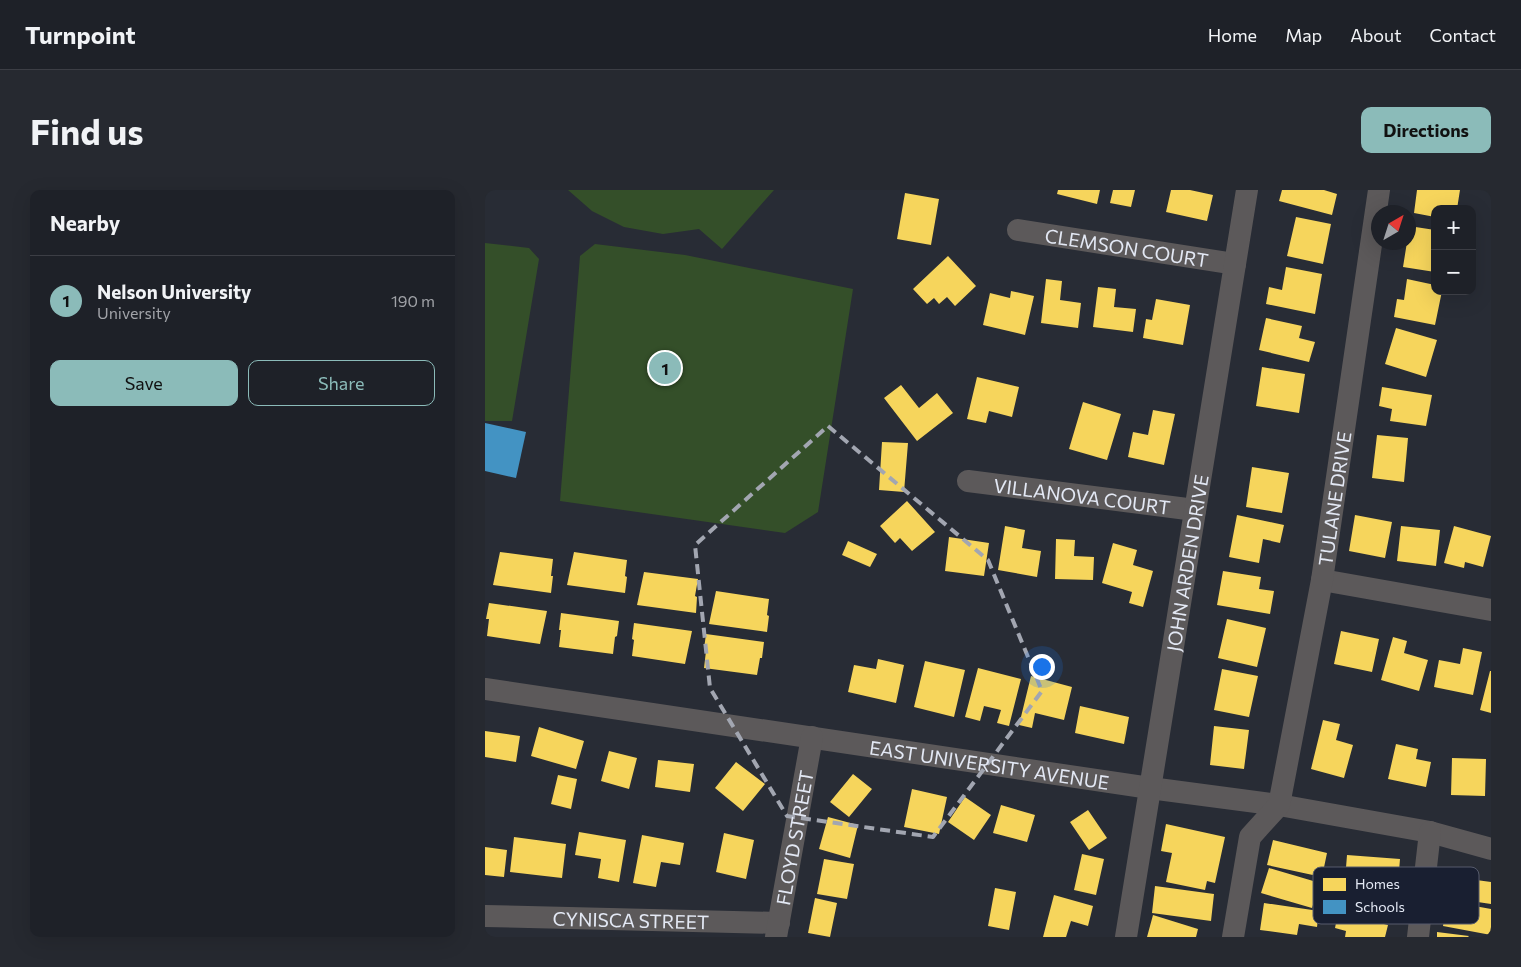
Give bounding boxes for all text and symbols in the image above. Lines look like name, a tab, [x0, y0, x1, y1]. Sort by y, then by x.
text: Turnpoint	[25, 20, 136, 49]
text: Home	[1208, 24, 1257, 46]
text: Map	[1285, 24, 1322, 46]
text: About	[1350, 24, 1402, 46]
text: Contact	[1430, 24, 1496, 46]
button: Directions	[1361, 107, 1491, 153]
text: Find us	[30, 109, 144, 152]
north arrow	[1371, 205, 1416, 250]
map controls	[1431, 205, 1476, 295]
button: +	[1431, 205, 1476, 250]
text: Nearby	[50, 210, 120, 235]
street label: CLEMSON COURT	[1043, 223, 1210, 271]
button: −	[1431, 250, 1476, 295]
text: Nelson University	[97, 280, 251, 303]
text: 1	[62, 291, 70, 310]
text: 190 m	[391, 291, 435, 310]
text: University	[97, 303, 171, 322]
pin: 1	[649, 349, 681, 387]
button: Save	[50, 360, 238, 406]
button: Share	[248, 360, 435, 406]
street label: TULANE DRIVE	[1313, 430, 1355, 567]
street label: VILLANOVA COURT	[992, 473, 1172, 518]
street label: JOHN ARDEN DRIVE	[1161, 473, 1212, 653]
your location	[1029, 654, 1055, 680]
street label: EAST UNIVERSITY AVENUE	[868, 735, 1111, 793]
street label: FLOYD STREET	[770, 768, 817, 907]
legend	[1313, 867, 1479, 924]
text: Homes	[1355, 875, 1400, 892]
text: Schools	[1355, 898, 1405, 915]
street label: CYNISCA STREET	[552, 906, 709, 933]

